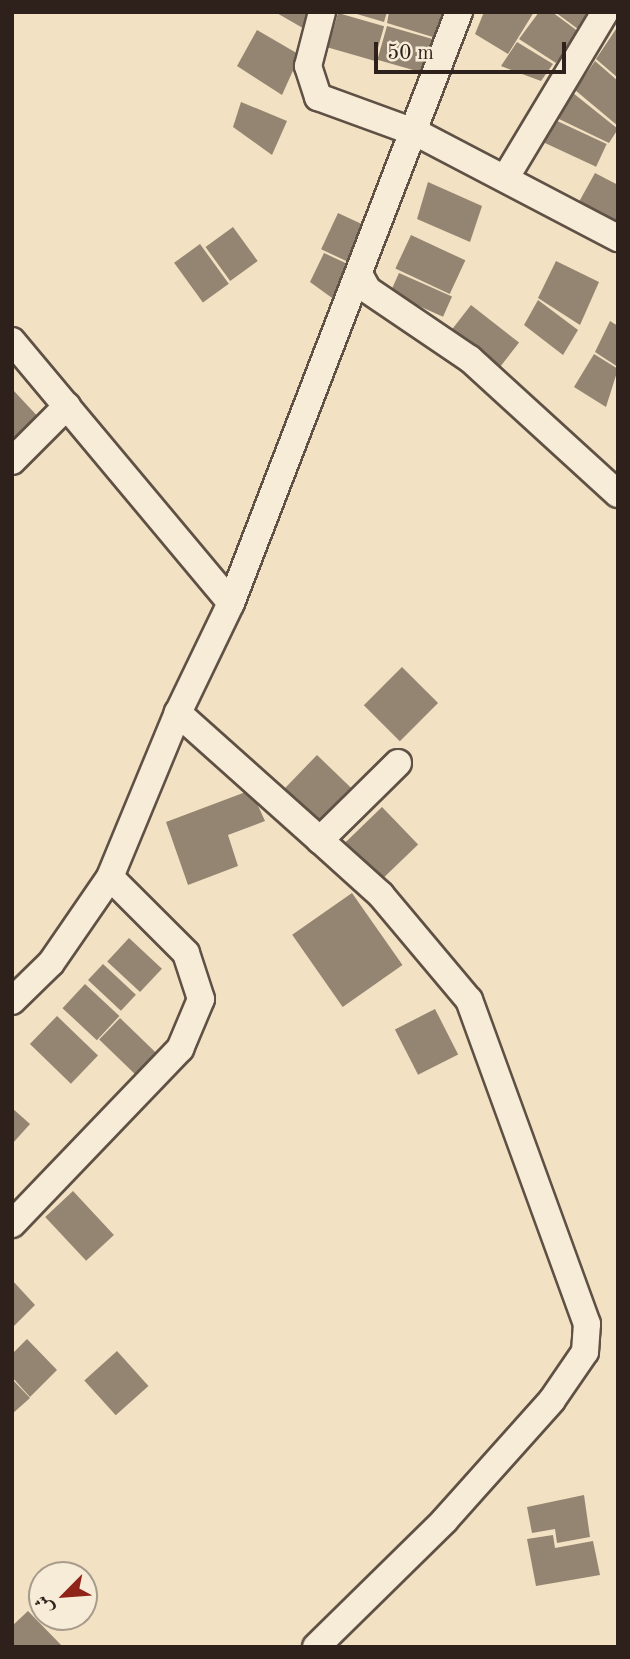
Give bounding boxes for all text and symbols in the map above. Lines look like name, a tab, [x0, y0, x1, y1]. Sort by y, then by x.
scale bar	[378, 28, 570, 72]
text: 50 m	[387, 43, 434, 64]
north arrow	[28, 1561, 98, 1631]
text: ش	[33, 1592, 58, 1617]

